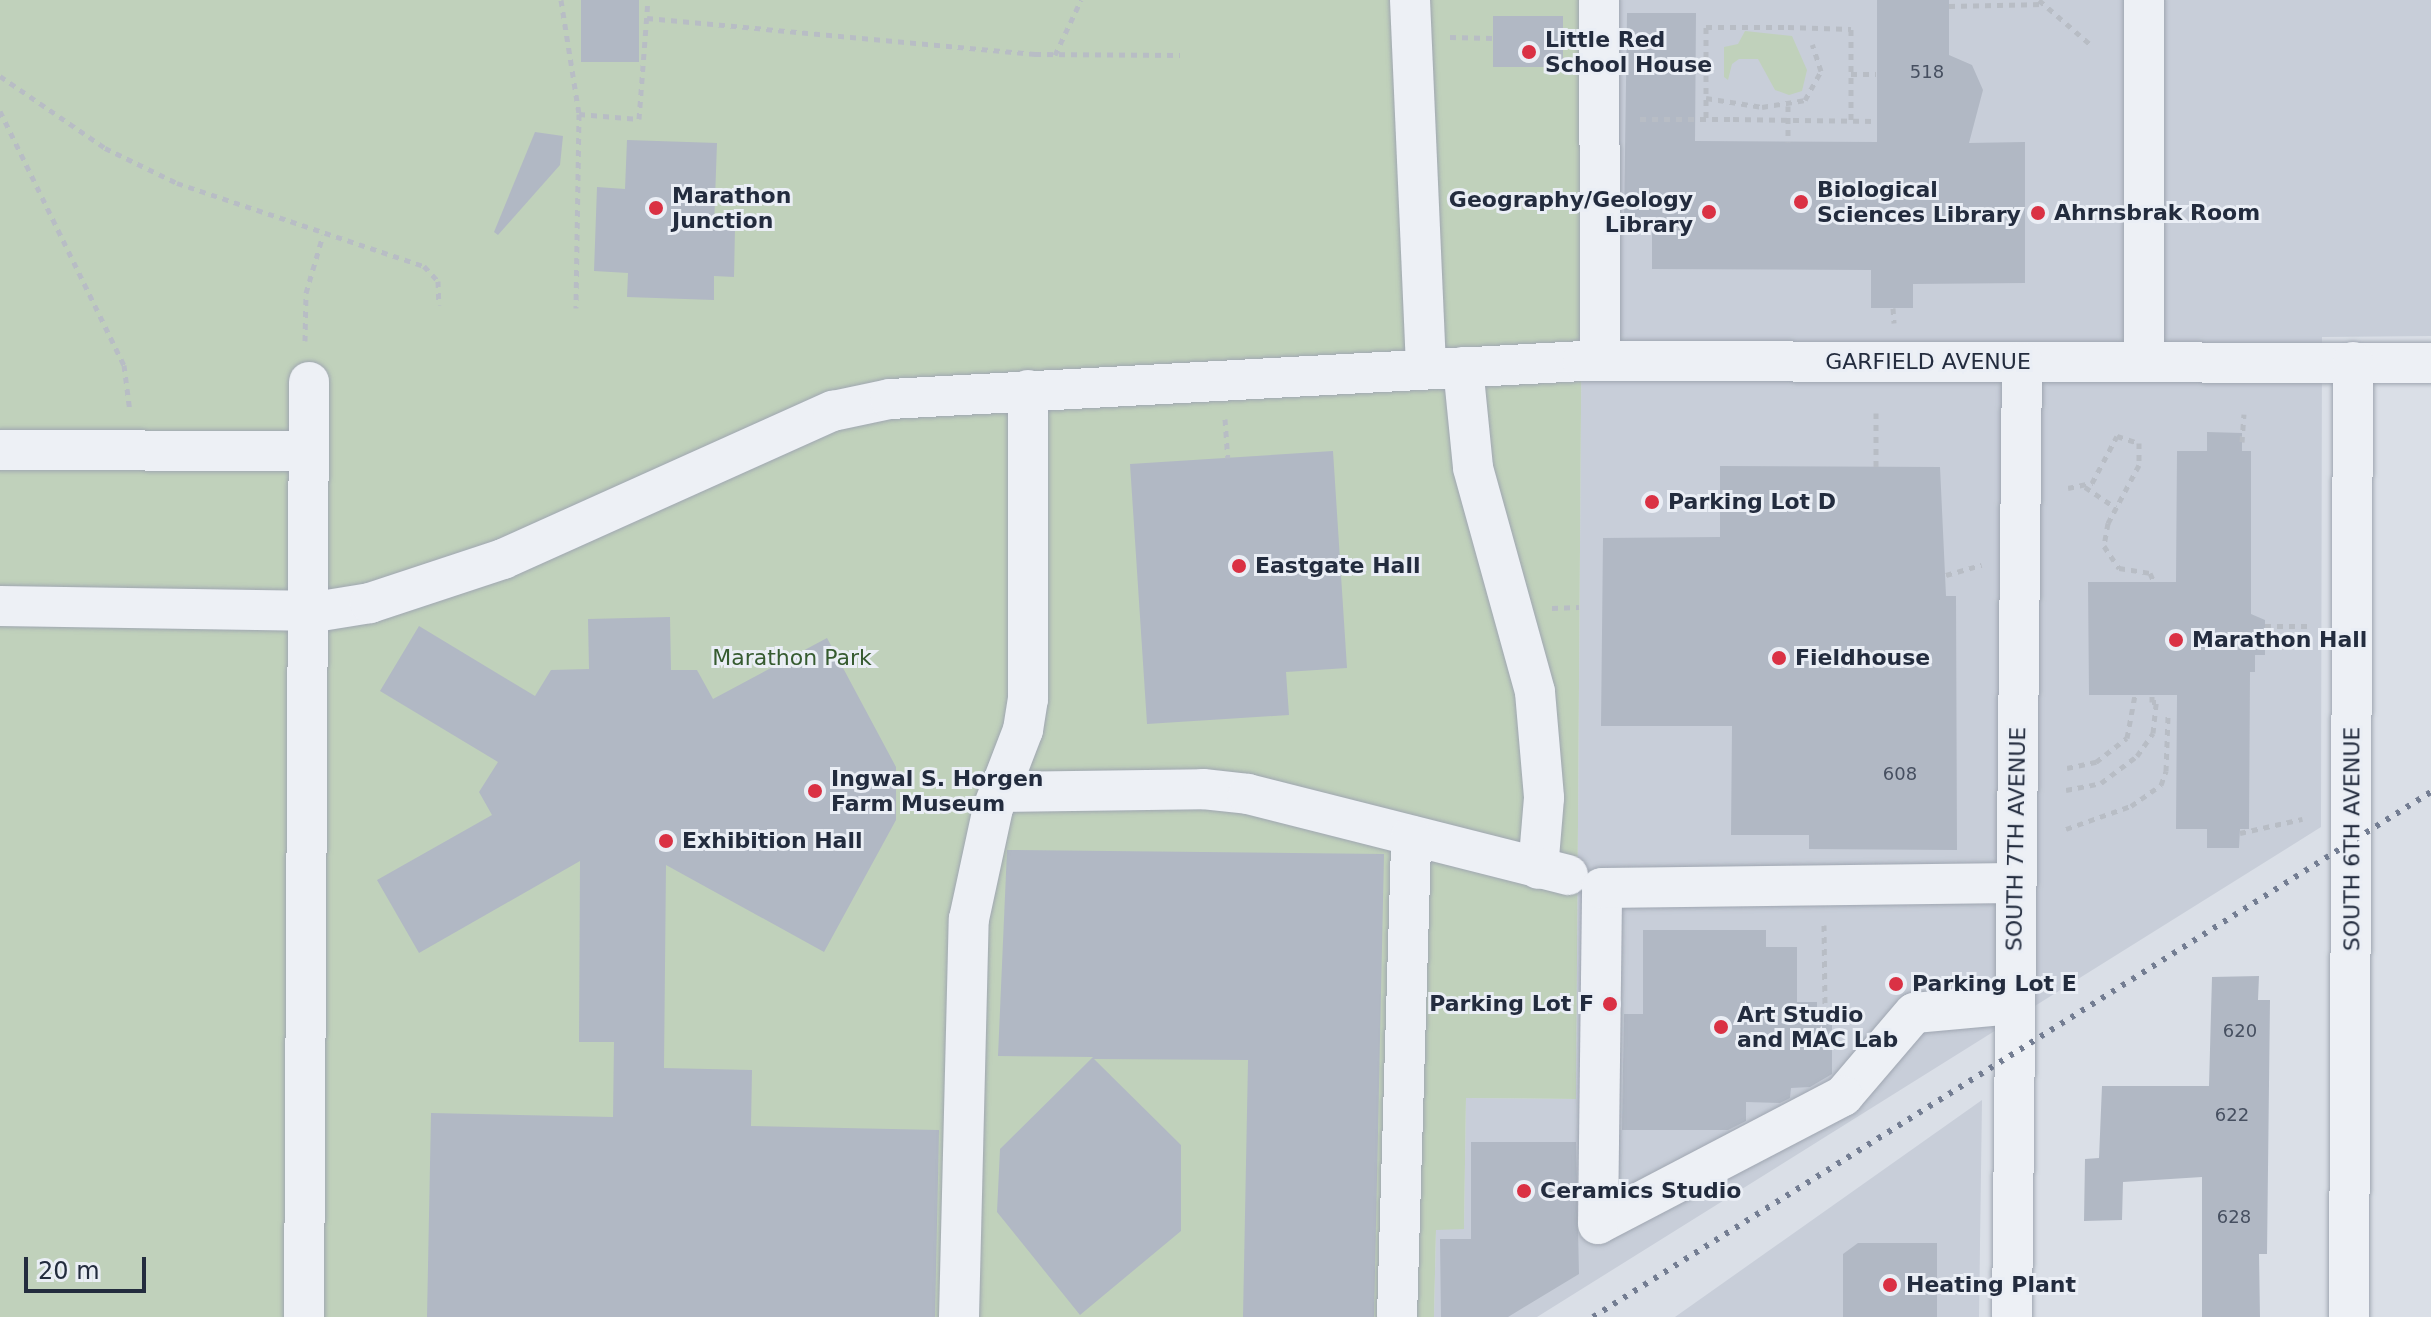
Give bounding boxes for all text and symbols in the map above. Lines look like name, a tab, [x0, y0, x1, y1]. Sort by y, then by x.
place label: Little Red School House	[1545, 26, 1712, 78]
marker: Little Red School House	[1520, 43, 1538, 61]
house number: 518	[1910, 61, 1944, 83]
place label: Biological Sciences Library	[1817, 176, 2021, 228]
place label: Marathon Junction	[672, 182, 791, 234]
place label: Geography/Geology Library	[1449, 186, 1693, 238]
marker: Biological Sciences Library	[1792, 193, 1810, 211]
marker: Marathon Junction	[647, 199, 665, 217]
place label: Ahrnsbrak Room	[2054, 200, 2260, 226]
marker: Geography/Geology Library	[1700, 203, 1718, 221]
marker: Ahrnsbrak Room	[2029, 204, 2047, 222]
street label: GARFIELD AVENUE	[1825, 349, 2031, 375]
place label: Parking Lot D	[1668, 489, 1836, 515]
marker: Parking Lot D	[1643, 493, 1661, 511]
place label: Eastgate Hall	[1255, 553, 1421, 579]
marker: Eastgate Hall	[1230, 557, 1248, 575]
place label: Marathon Hall	[2192, 627, 2367, 653]
marker: Marathon Hall	[2167, 631, 2185, 649]
park label: Marathon Park	[712, 645, 872, 671]
place label: Fieldhouse	[1795, 645, 1930, 671]
marker: Fieldhouse	[1770, 649, 1788, 667]
street label: SOUTH 7TH AVENUE	[2001, 727, 2031, 951]
street label: SOUTH 6TH AVENUE	[2339, 727, 2365, 951]
house number: 608	[1883, 763, 1917, 785]
place label: Ingwal S. Horgen Farm Museum	[831, 765, 1044, 816]
marker: Ingwal S. Horgen Farm Museum	[806, 782, 824, 800]
place label: Exhibition Hall	[682, 828, 863, 854]
marker: Exhibition Hall	[657, 832, 675, 850]
place label: Parking Lot E	[1912, 971, 2077, 997]
marker: Parking Lot E	[1887, 975, 1905, 993]
place label: Parking Lot F	[1429, 991, 1594, 1017]
marker: Parking Lot F	[1601, 995, 1619, 1013]
place label: Art Studio and MAC Lab	[1737, 1001, 1898, 1052]
marker: Art Studio and MAC Lab	[1712, 1018, 1730, 1036]
house number: 620	[2223, 1020, 2257, 1042]
house number: 622	[2215, 1104, 2249, 1126]
place label: Ceramics Studio	[1540, 1178, 1741, 1204]
marker: Ceramics Studio	[1515, 1182, 1533, 1200]
house number: 628	[2217, 1206, 2251, 1228]
scale bar	[28, 1241, 150, 1291]
text: 20 m	[38, 1257, 100, 1285]
place label: Heating Plant	[1906, 1272, 2076, 1298]
marker: Heating Plant	[1881, 1276, 1899, 1294]

